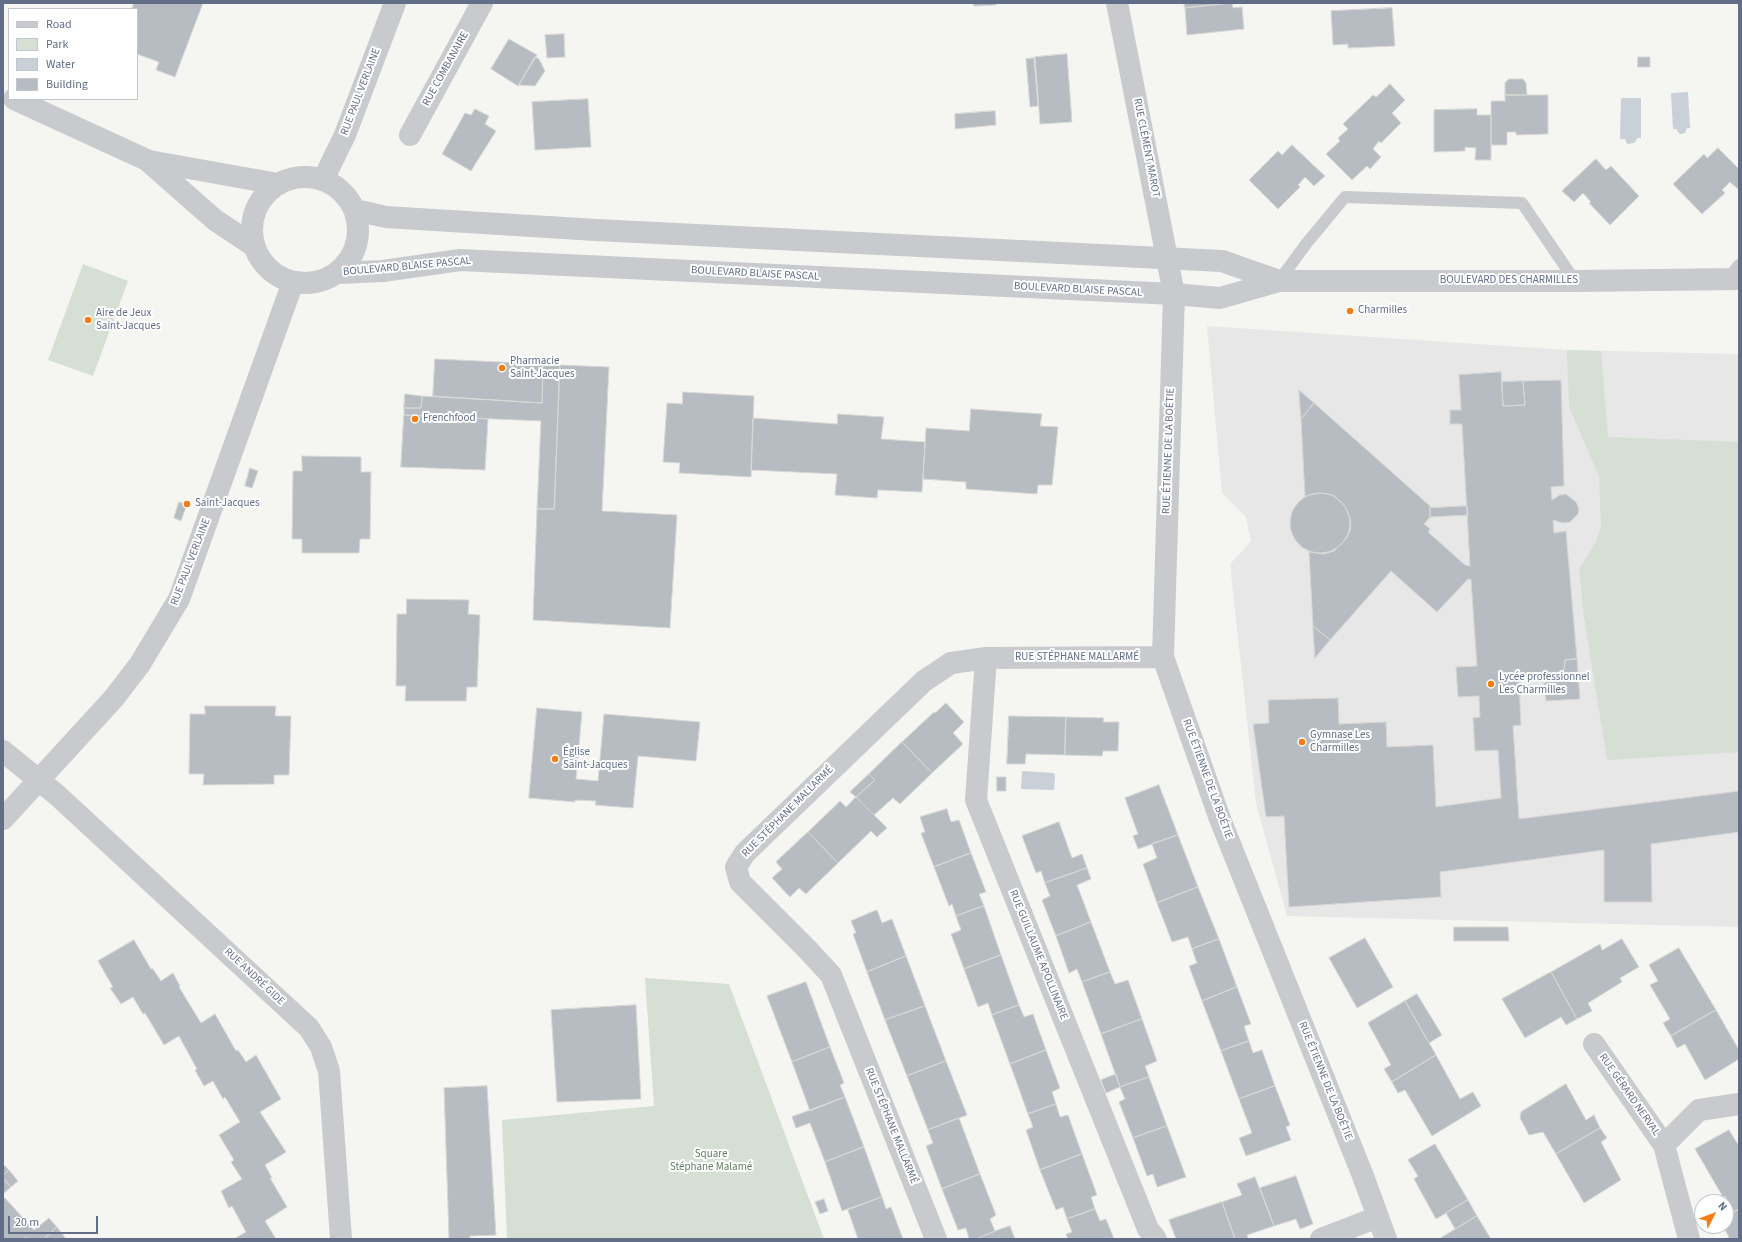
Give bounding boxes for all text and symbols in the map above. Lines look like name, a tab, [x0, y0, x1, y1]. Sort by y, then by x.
legend	[8, 8, 138, 100]
text: Road	[46, 16, 72, 33]
street label: RUE COMBANAIRE	[420, 29, 472, 109]
text: Park	[46, 36, 68, 53]
street label: RUE PAUL VERLAINE	[338, 47, 384, 137]
text: Water	[46, 56, 75, 73]
text: Building	[46, 76, 88, 93]
street label: RUE CLÉMENT MAROT	[1130, 97, 1162, 199]
street label: BOULEVARD BLAISE PASCAL	[342, 255, 472, 279]
street label: BOULEVARD BLAISE PASCAL	[691, 264, 819, 284]
street label: BOULEVARD DES CHARMILLES	[1440, 274, 1578, 288]
street label: BOULEVARD BLAISE PASCAL	[1014, 280, 1142, 300]
place label: Charmilles	[1358, 304, 1407, 318]
marker: Charmilles	[1345, 306, 1355, 316]
place label: Aire de Jeux Saint-Jacques	[96, 307, 161, 333]
marker: Aire de Jeux Saint-Jacques	[83, 315, 93, 325]
place label: Pharmacie Saint-Jacques	[510, 355, 575, 381]
marker: Pharmacie Saint-Jacques	[497, 363, 507, 373]
street label: RUE ÉTIENNE DE LA BOÉTIE	[1160, 388, 1178, 514]
place label: Frenchfood	[423, 412, 476, 426]
marker: Frenchfood	[410, 414, 420, 424]
place label: Saint-Jacques	[195, 497, 260, 511]
marker: Saint-Jacques	[182, 499, 192, 509]
street label: RUE PAUL VERLAINE	[168, 517, 214, 607]
street label: RUE STÉPHANE MALLARMÉ	[1015, 651, 1139, 665]
place label: Lycée professionnel Les Charmilles	[1499, 671, 1589, 697]
marker: Lycée professionnel Les Charmilles	[1486, 679, 1496, 689]
street label: RUE ÉTIENNE DE LA BOÉTIE	[1179, 717, 1235, 841]
place label: Gymnase Les Charmilles	[1310, 729, 1370, 755]
marker: Gymnase Les Charmilles	[1297, 737, 1307, 747]
place label: Église Saint-Jacques	[563, 746, 628, 772]
marker: Église Saint-Jacques	[550, 754, 560, 764]
street label: RUE STÉPHANE MALLARMÉ	[740, 764, 836, 860]
street label: RUE GUILLAUME APOLLINAIRE	[1006, 888, 1070, 1022]
street label: RUE ANDRÉ GIDE	[221, 946, 287, 1008]
street label: RUE ÉTIENNE DE LA BOÉTIE	[1295, 1020, 1355, 1142]
street label: RUE GÉRARD NERVAL	[1596, 1051, 1662, 1139]
street label: RUE STÉPHANE MALLARMÉ	[862, 1066, 920, 1186]
park label: Square Stéphane Malamé	[670, 1148, 752, 1174]
north arrow	[1694, 1194, 1734, 1234]
text: N	[1715, 1199, 1731, 1214]
scale bar	[10, 1208, 100, 1234]
text: 20 m	[15, 1214, 39, 1231]

